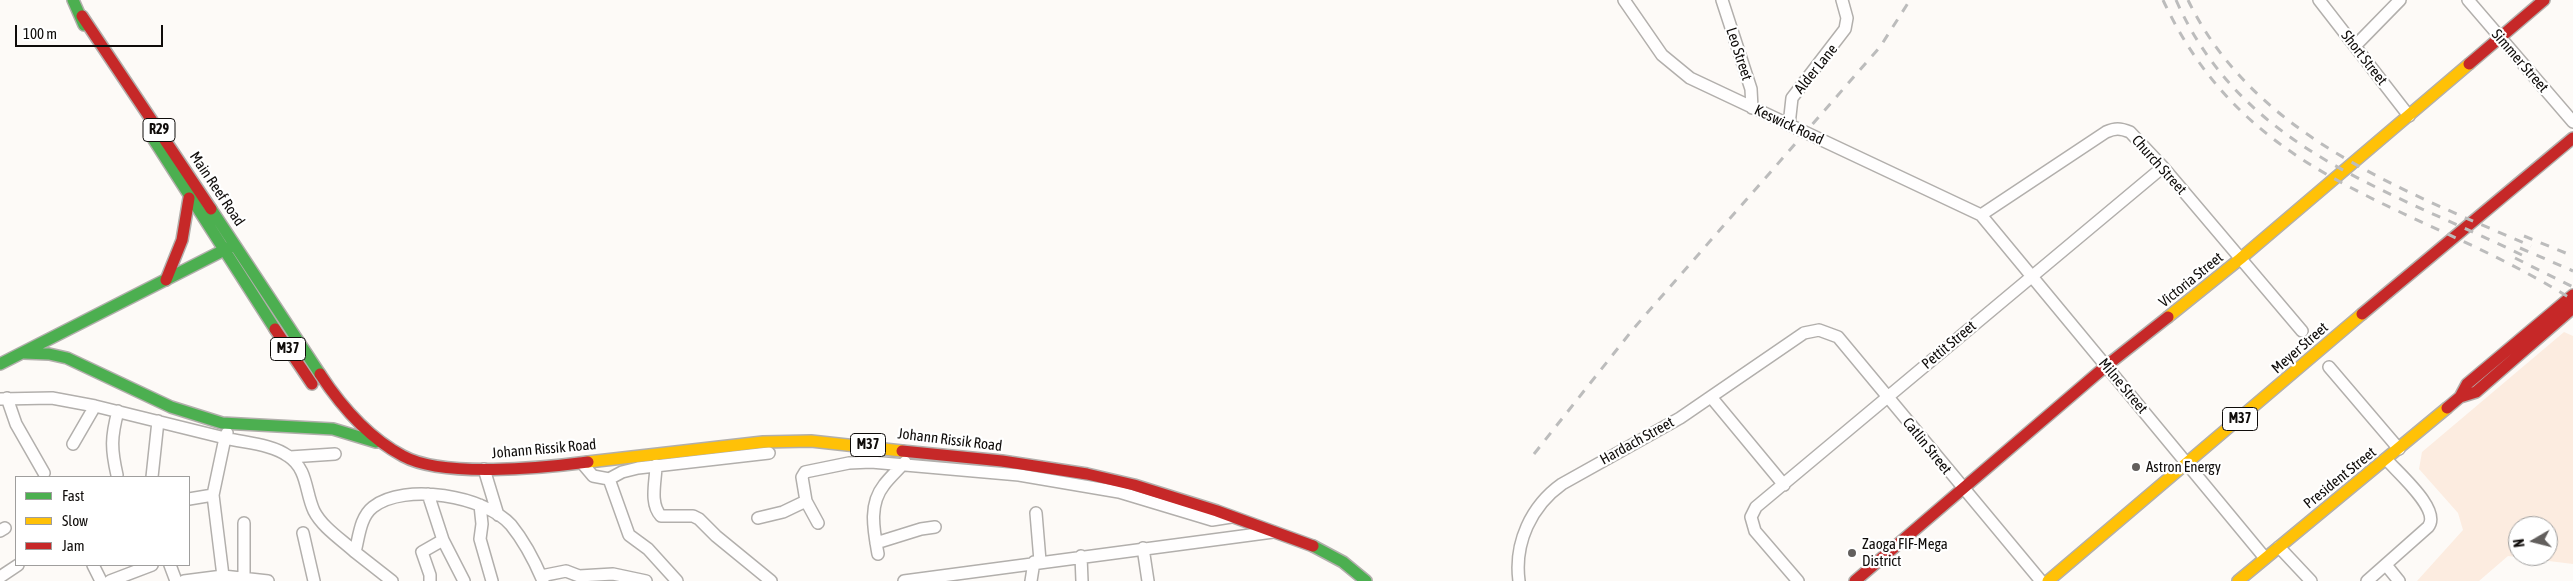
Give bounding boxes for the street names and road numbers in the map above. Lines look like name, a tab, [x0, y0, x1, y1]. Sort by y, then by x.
street label: Leo Street	[1722, 25, 1756, 83]
street label: Simmer Street	[2488, 26, 2552, 96]
street label: Short Street	[2337, 27, 2391, 89]
street label: Alder Lane	[1791, 41, 1841, 97]
street label: Keswick Road	[1751, 101, 1827, 149]
road number: R29	[143, 118, 175, 142]
street label: Church Street	[2128, 132, 2190, 198]
street label: Main Reef Road	[186, 148, 248, 230]
street label: Victoria Street	[2155, 249, 2227, 311]
street label: Pettit Street	[1918, 317, 1980, 373]
street label: Meyer Street	[2268, 319, 2332, 377]
road number: M37	[270, 338, 306, 360]
street label: Milne Street	[2095, 355, 2151, 417]
road number: M37	[2222, 408, 2258, 430]
street label: Hardach Street	[1597, 413, 1677, 469]
street label: Catlin Street	[1899, 414, 1955, 478]
street label: Johann Rissik Road	[897, 425, 1003, 455]
road number: M37	[850, 434, 886, 456]
street label: Johann Rissik Road	[491, 435, 597, 463]
street label: President Street	[2300, 443, 2380, 513]

